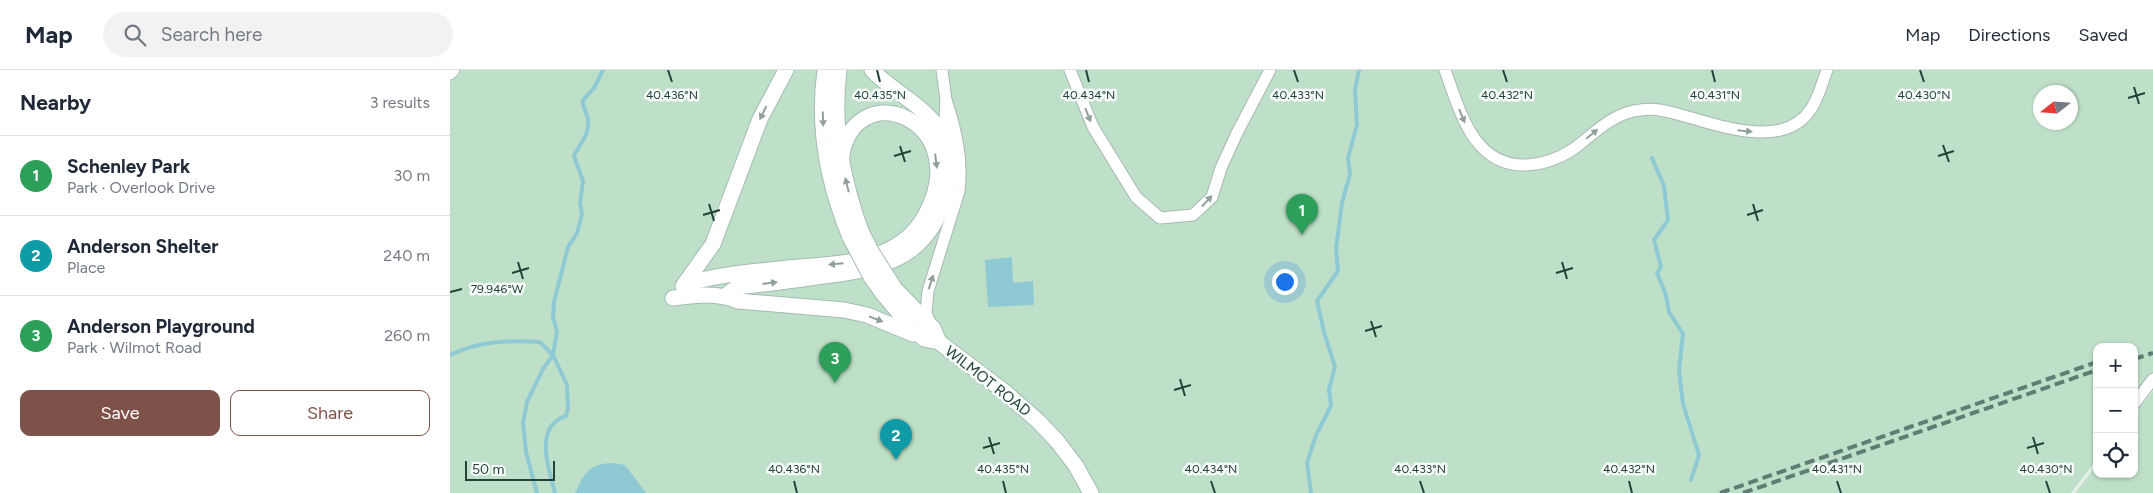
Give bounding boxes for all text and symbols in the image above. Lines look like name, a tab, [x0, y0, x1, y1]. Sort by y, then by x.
search box	[103, 12, 453, 57]
text: Map	[25, 20, 73, 49]
icon: search	[121, 21, 149, 49]
text: Search here	[161, 23, 262, 46]
text: Map	[1905, 24, 1940, 46]
text: Directions	[1968, 24, 2050, 46]
text: Saved	[2078, 24, 2128, 46]
north arrow	[2033, 85, 2078, 130]
text: 40.436°N	[646, 88, 698, 102]
text: 40.435°N	[854, 88, 906, 102]
text: 40.434°N	[1063, 88, 1115, 102]
text: 40.433°N	[1272, 88, 1324, 102]
text: 40.432°N	[1481, 88, 1533, 102]
text: 40.431°N	[1690, 88, 1740, 102]
text: 40.430°N	[1897, 88, 1951, 102]
text: Nearby	[20, 90, 91, 115]
text: 3 results	[370, 93, 430, 112]
one-way arrow	[759, 106, 767, 120]
one-way arrow	[1084, 108, 1092, 123]
one-way arrow	[1458, 109, 1466, 124]
one-way arrow	[819, 111, 827, 127]
one-way arrow	[1738, 127, 1754, 135]
one-way arrow	[1586, 128, 1599, 139]
one-way arrow	[932, 154, 940, 170]
text: Schenley Park	[67, 155, 190, 178]
text: 1	[33, 166, 39, 185]
text: 30 m	[393, 166, 430, 185]
one-way arrow	[842, 177, 850, 192]
text: Park · Overlook Drive	[67, 178, 215, 197]
pin: 1	[1286, 194, 1318, 235]
one-way arrow	[1201, 195, 1213, 207]
text: Anderson Shelter	[67, 235, 218, 258]
text: 2	[31, 246, 41, 265]
text: 240 m	[383, 246, 430, 265]
text: Place	[67, 258, 105, 277]
one-way arrow	[827, 260, 843, 268]
your location	[1272, 269, 1298, 295]
one-way arrow	[927, 274, 935, 289]
one-way arrow	[763, 279, 779, 287]
text: 79.946°W	[471, 282, 524, 296]
text: Anderson Playground	[67, 315, 255, 338]
one-way arrow	[869, 315, 884, 323]
text: 3	[32, 326, 40, 345]
text: 260 m	[384, 326, 430, 345]
text: Park · Wilmot Road	[67, 338, 202, 357]
pin: 3	[819, 342, 851, 383]
street label: WILMOT ROAD	[942, 342, 1034, 420]
map controls	[2093, 343, 2138, 478]
button: +	[2093, 343, 2138, 388]
button: −	[2093, 388, 2138, 433]
button: Save	[20, 390, 220, 436]
button: Share	[230, 390, 430, 436]
pin: 2	[880, 419, 912, 460]
button: locate	[2093, 433, 2138, 478]
scale bar	[465, 458, 555, 481]
text: 50 m	[472, 461, 504, 478]
text: 40.436°N	[768, 462, 820, 476]
text: 40.435°N	[977, 462, 1029, 476]
text: 40.434°N	[1185, 462, 1237, 476]
text: 40.433°N	[1394, 462, 1446, 476]
text: 40.432°N	[1603, 462, 1655, 476]
text: 40.431°N	[1812, 462, 1862, 476]
text: 40.430°N	[2019, 462, 2073, 476]

